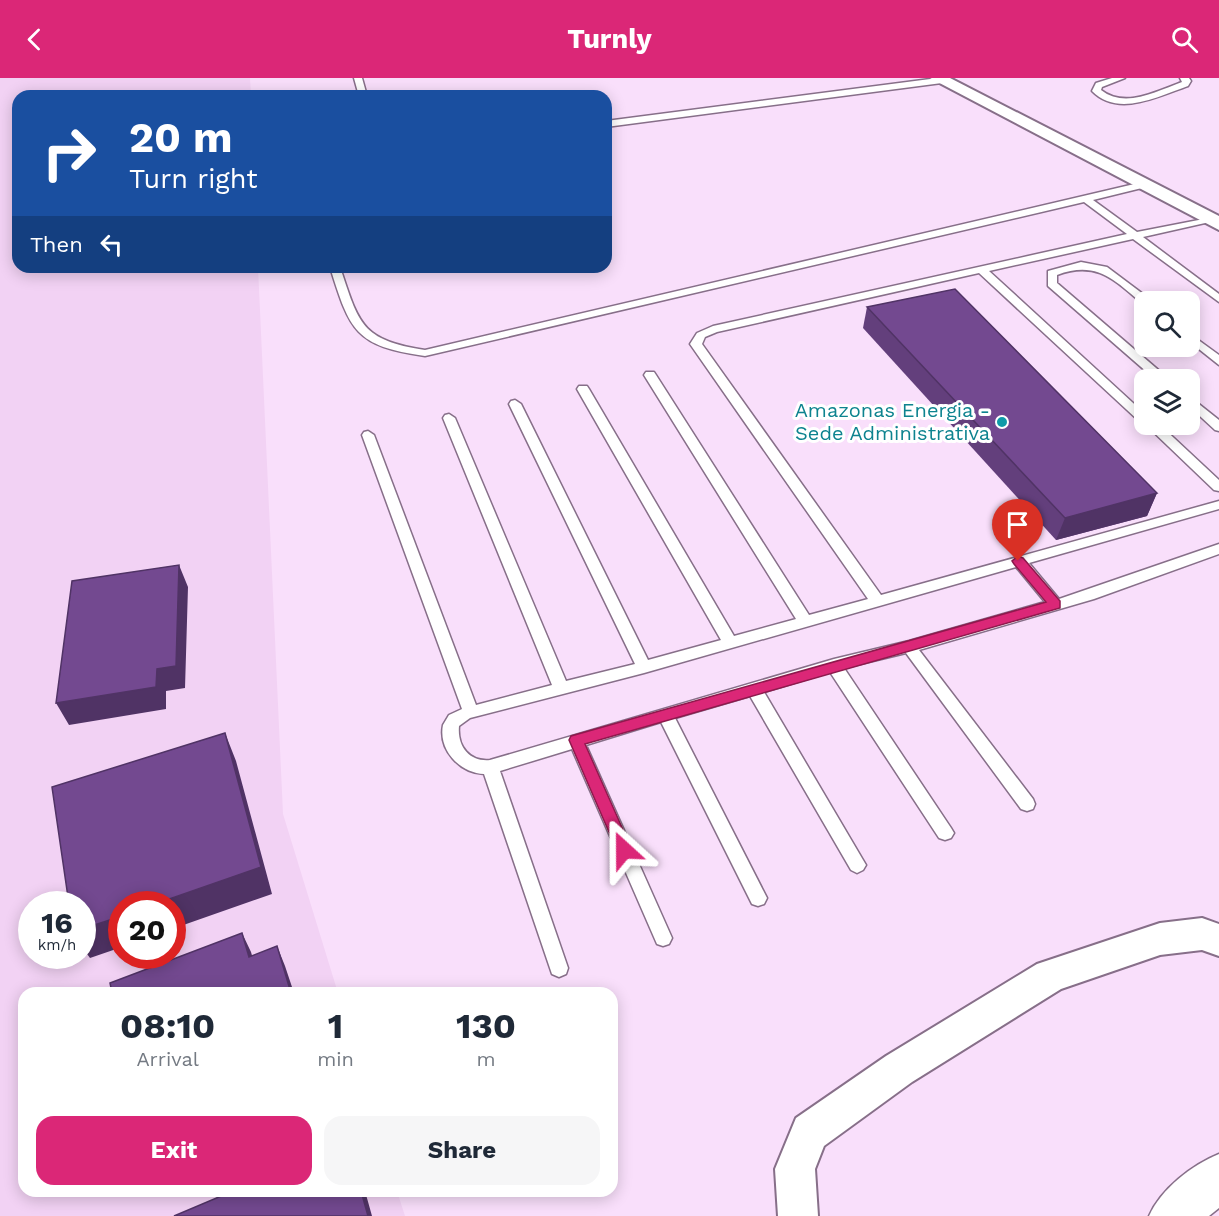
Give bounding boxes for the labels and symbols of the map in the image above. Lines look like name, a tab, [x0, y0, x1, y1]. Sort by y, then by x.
place label: Amazonas Energia - Sede Administrativa	[795, 398, 990, 445]
marker: Amazonas Energia - Sede Administrativa	[995, 415, 1009, 429]
pin	[992, 499, 1043, 561]
position arrow	[592, 818, 656, 882]
speed limit sign: 20	[108, 891, 186, 969]

